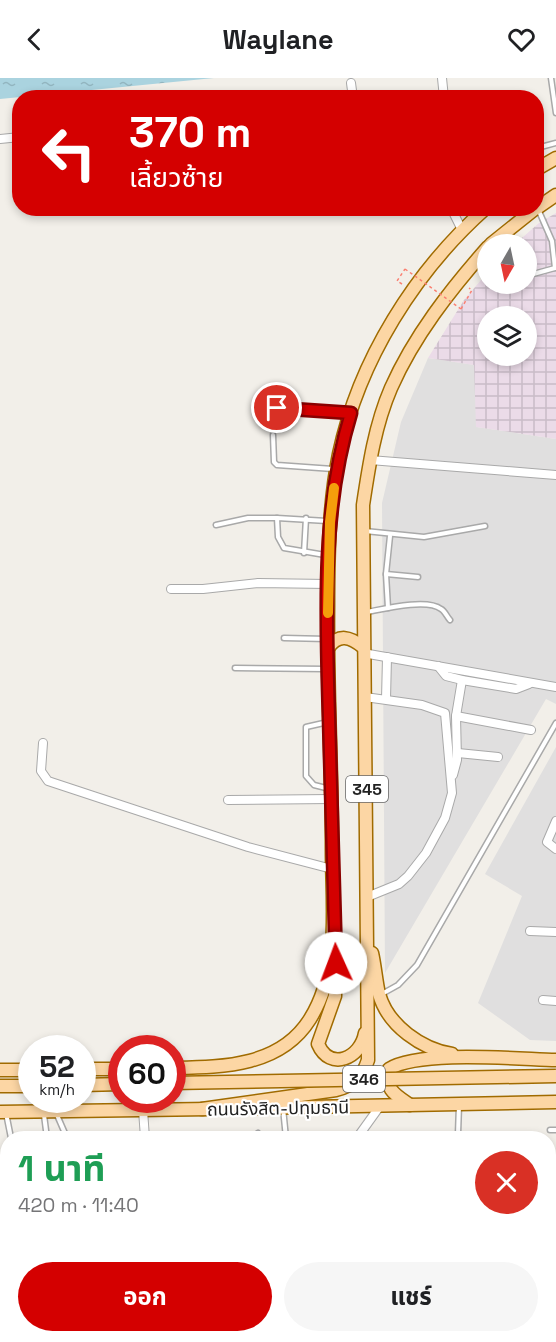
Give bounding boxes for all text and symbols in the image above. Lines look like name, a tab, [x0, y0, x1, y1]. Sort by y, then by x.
text: Waylane	[223, 22, 333, 57]
icon: back	[18, 23, 51, 56]
icon: heart	[505, 23, 538, 56]
text: 370 m	[129, 106, 251, 159]
icon: left	[30, 114, 108, 192]
text: เลี้ยวซ้าย	[129, 160, 223, 195]
north arrow	[477, 234, 537, 294]
map controls	[477, 234, 537, 366]
button: layers	[477, 306, 537, 366]
pin	[251, 382, 302, 433]
icon: arrive	[260, 391, 293, 424]
road number: 345	[346, 776, 388, 802]
position arrow	[304, 931, 368, 995]
speed limit sign: 60	[108, 1035, 186, 1113]
text: 52	[39, 1047, 75, 1086]
road number: 346	[343, 1066, 385, 1092]
text: km/h	[39, 1080, 75, 1099]
street label: ถนนรังสิต-ปทุมธานี	[207, 1095, 349, 1121]
text: 1 นาที	[18, 1146, 106, 1192]
button: close	[475, 1151, 538, 1214]
text: 420 m · 11:40	[18, 1192, 139, 1218]
button: ออก	[18, 1262, 272, 1331]
button: แชร์	[284, 1262, 538, 1331]

